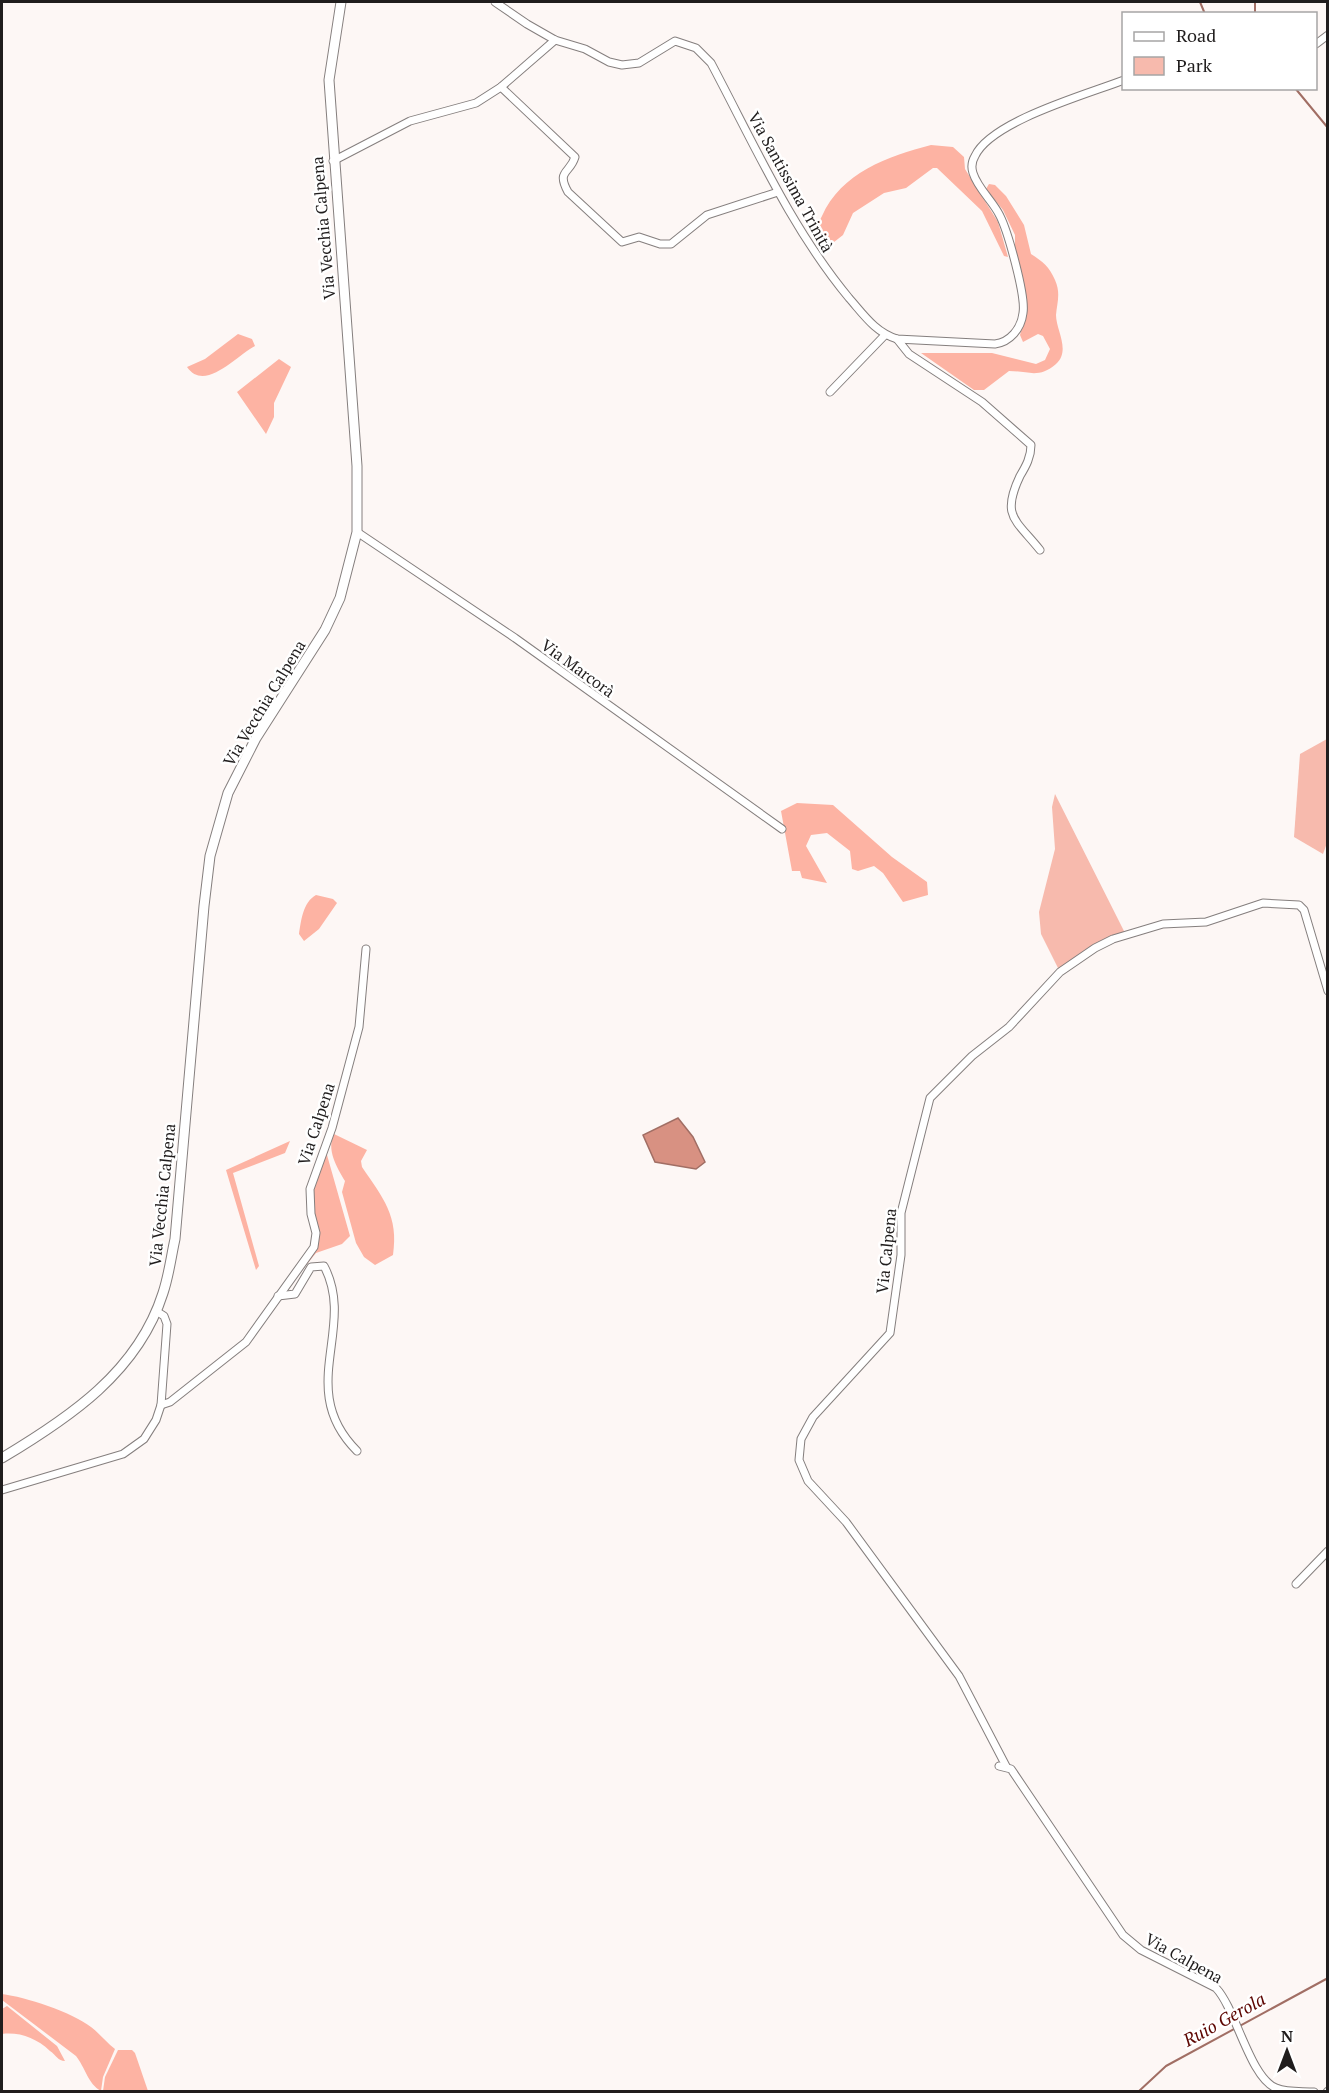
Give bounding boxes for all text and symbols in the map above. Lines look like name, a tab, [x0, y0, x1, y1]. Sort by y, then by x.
legend	[1122, 12, 1317, 90]
text: Road	[1176, 23, 1216, 47]
text: Park	[1176, 53, 1213, 77]
street label: Via Santissima Trinità	[743, 108, 839, 256]
street label: Via Vecchia Calpena	[306, 156, 340, 300]
street label: Via Marcorà	[537, 634, 619, 702]
street label: Via Vecchia Calpena	[218, 636, 310, 770]
street label: Via Calpena	[292, 1080, 340, 1168]
street label: Via Vecchia Calpena	[144, 1122, 180, 1268]
street label: Via Calpena	[871, 1207, 901, 1295]
street label: Via Calpena	[1141, 1928, 1227, 1988]
water label: Ruio Gerola	[1178, 1987, 1269, 2052]
north arrow	[1257, 2021, 1317, 2081]
text: N	[1281, 2025, 1293, 2047]

